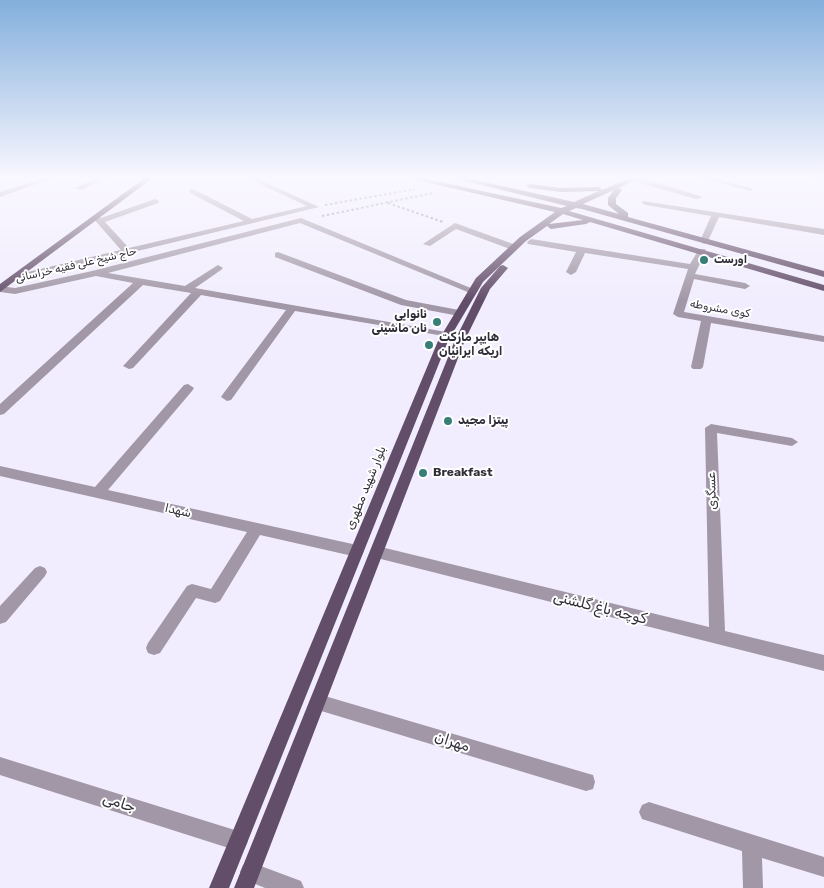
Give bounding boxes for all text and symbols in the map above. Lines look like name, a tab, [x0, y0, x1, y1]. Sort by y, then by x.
street label: حاج شیخ علی فقیه خراسانی	[14, 245, 138, 285]
place label: اورست	[714, 253, 747, 267]
marker: اورست	[698, 254, 710, 266]
street label: کوی مشروطه	[689, 297, 751, 321]
place label: نانوایی نان ماشینی	[372, 308, 427, 336]
marker: نانوایی نان ماشینی	[431, 316, 443, 328]
place label: هایپر مارکت اریکه ایرانیان	[439, 331, 503, 359]
marker: هایپر مارکت اریکه ایرانیان	[423, 339, 435, 351]
place label: پیتزا مجید	[458, 414, 508, 428]
marker: پیتزا مجید	[442, 415, 454, 427]
street label: بلوار شهید مطهری	[343, 444, 389, 532]
place label: Breakfast	[433, 466, 493, 480]
marker: Breakfast	[417, 467, 429, 479]
street label: عسگری	[704, 472, 720, 510]
street label: شهدا	[164, 501, 192, 521]
street label: کوچه باغ گلشنی	[551, 588, 649, 628]
street label: مهران	[432, 728, 472, 756]
street label: جامی	[100, 789, 138, 817]

